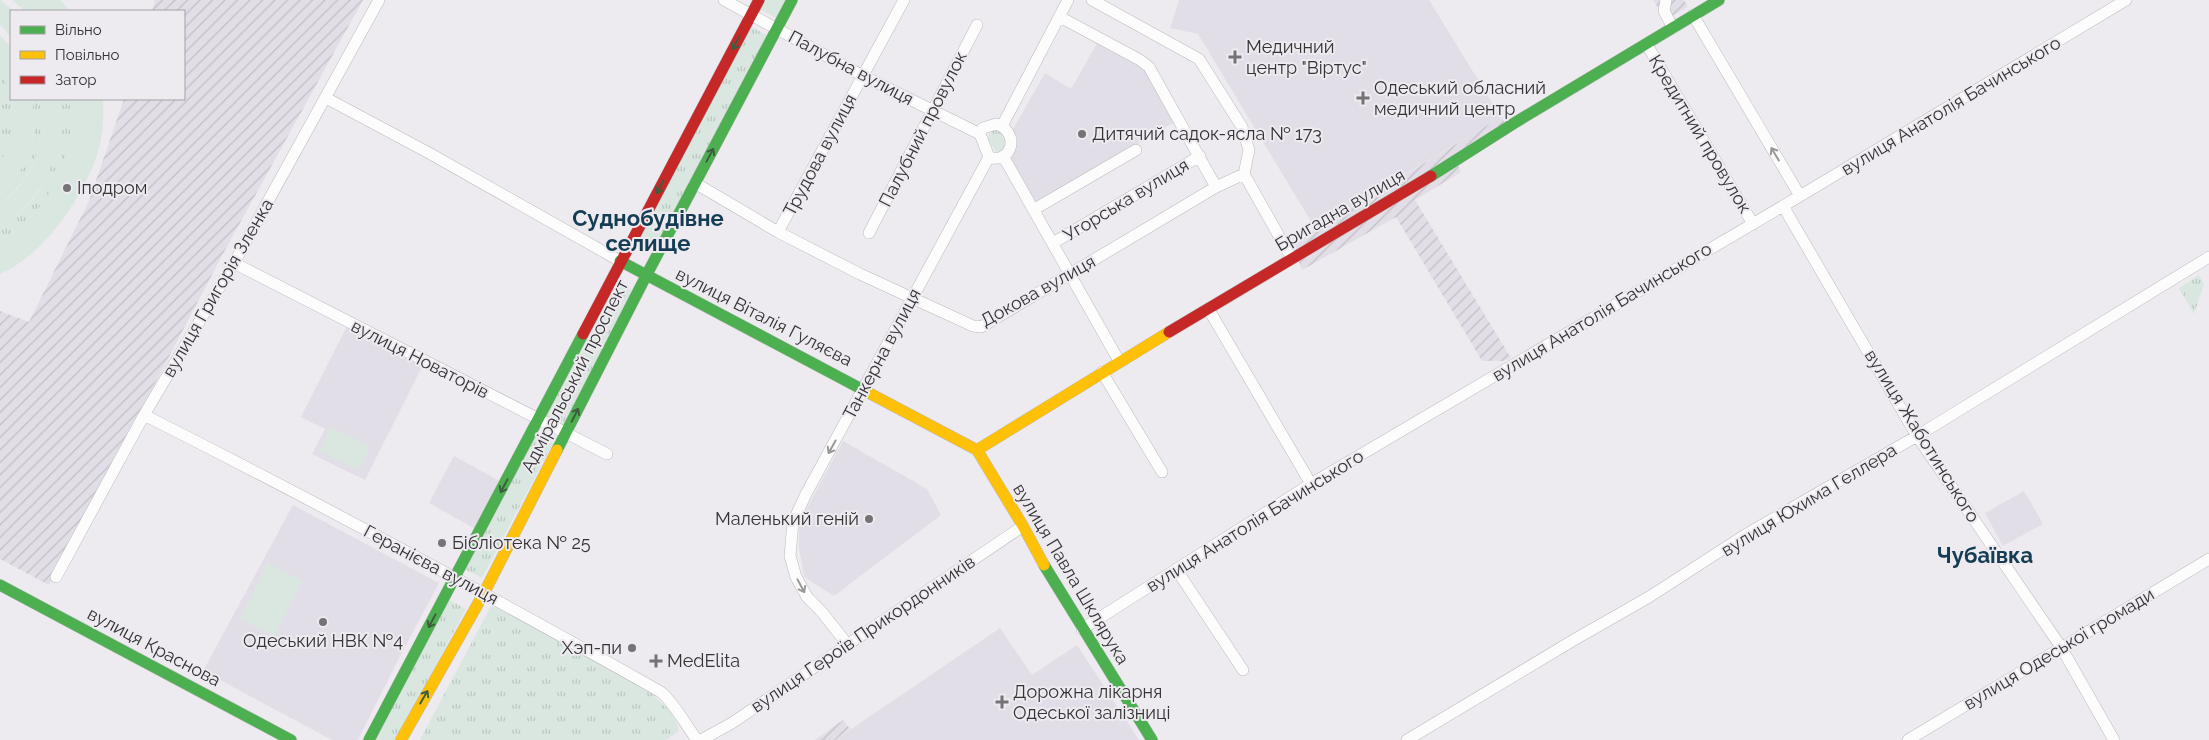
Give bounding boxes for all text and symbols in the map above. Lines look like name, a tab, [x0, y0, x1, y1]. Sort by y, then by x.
legend	[10, 10, 185, 100]
text: Вільно	[55, 21, 102, 39]
street label: Палубна вулиця	[785, 26, 917, 109]
street label: вулиця Анатолія Бачинського	[1837, 32, 2064, 179]
one-way arrow	[731, 35, 740, 50]
place label: Медичний центр "Віртус"	[1246, 36, 1367, 78]
text: Повільно	[55, 46, 120, 64]
street label: Палубний провулок	[874, 47, 971, 210]
marker: Медичний центр "Віртус"	[1228, 50, 1242, 64]
street label: Кредитний провулок	[1645, 51, 1756, 217]
text: Затор	[55, 71, 97, 89]
place label: Одеський обласний медичний центр	[1374, 77, 1546, 119]
street label: Трудова вулиця	[779, 90, 861, 219]
marker: Одеський обласний медичний центр	[1356, 91, 1370, 105]
place label: Дитячий садок-ясла № 173	[1092, 123, 1322, 144]
marker: Дитячий садок-ясла № 173	[1076, 128, 1088, 140]
one-way arrow	[706, 148, 715, 163]
one-way arrow	[1770, 148, 1780, 162]
street label: Угорська вулиця	[1059, 154, 1192, 245]
street label: Бригадна вулиця	[1271, 164, 1408, 255]
place label: Іподром	[77, 177, 147, 198]
one-way arrow	[655, 179, 665, 194]
marker: Іподром	[61, 182, 73, 194]
street label: вулиця Григорія Зленка	[158, 195, 277, 381]
district label: Суднобудівне селище	[572, 205, 724, 256]
street label: вулиця Анатолія Бачинського	[1488, 238, 1715, 385]
street label: Докова вулиця	[977, 250, 1099, 331]
street label: вулиця Віталія Гуляєва	[673, 263, 856, 370]
street label: Адміральський проспект	[517, 275, 633, 476]
street label: Танкерна вулиця	[838, 285, 925, 423]
street label: вулиця Новаторів	[348, 315, 493, 402]
street label: вулиця Жаботинського	[1861, 345, 1984, 526]
one-way arrow	[571, 408, 580, 423]
one-way arrow	[827, 439, 837, 454]
street label: вулиця Юхима Геллера	[1717, 439, 1900, 560]
street label: вулиця Анатолія Бачинського	[1142, 445, 1367, 596]
one-way arrow	[499, 478, 508, 493]
street label: вулиця Павла Шклярука	[1009, 479, 1134, 668]
place label: Маленький геній	[715, 508, 859, 529]
marker: Маленький геній	[863, 513, 875, 525]
street label: Геранієва вулиця	[360, 520, 502, 609]
place label: Бібліотека № 25	[452, 532, 591, 553]
marker: Бібліотека № 25	[436, 537, 448, 549]
district label: Чубаївка	[1937, 542, 2033, 568]
street label: вулиця Героїв Прикордонників	[747, 551, 979, 717]
one-way arrow	[796, 579, 806, 594]
street label: вулиця Одеської громади	[1960, 583, 2158, 714]
street label: вулиця Краснова	[84, 603, 224, 690]
one-way arrow	[427, 613, 437, 628]
marker: Одеський НВК №4	[317, 616, 329, 628]
place label: Одеський НВК №4	[243, 630, 403, 651]
place label: Хэп-пи	[562, 637, 622, 658]
marker: Хэп-пи	[626, 642, 638, 654]
place label: MedElita	[667, 650, 740, 671]
marker: MedElita	[649, 654, 663, 668]
place label: Дорожна лікарня Одеської залізниці	[1013, 681, 1170, 723]
one-way arrow	[420, 691, 430, 705]
marker: Дорожна лікарня Одеської залізниці	[995, 695, 1009, 709]

